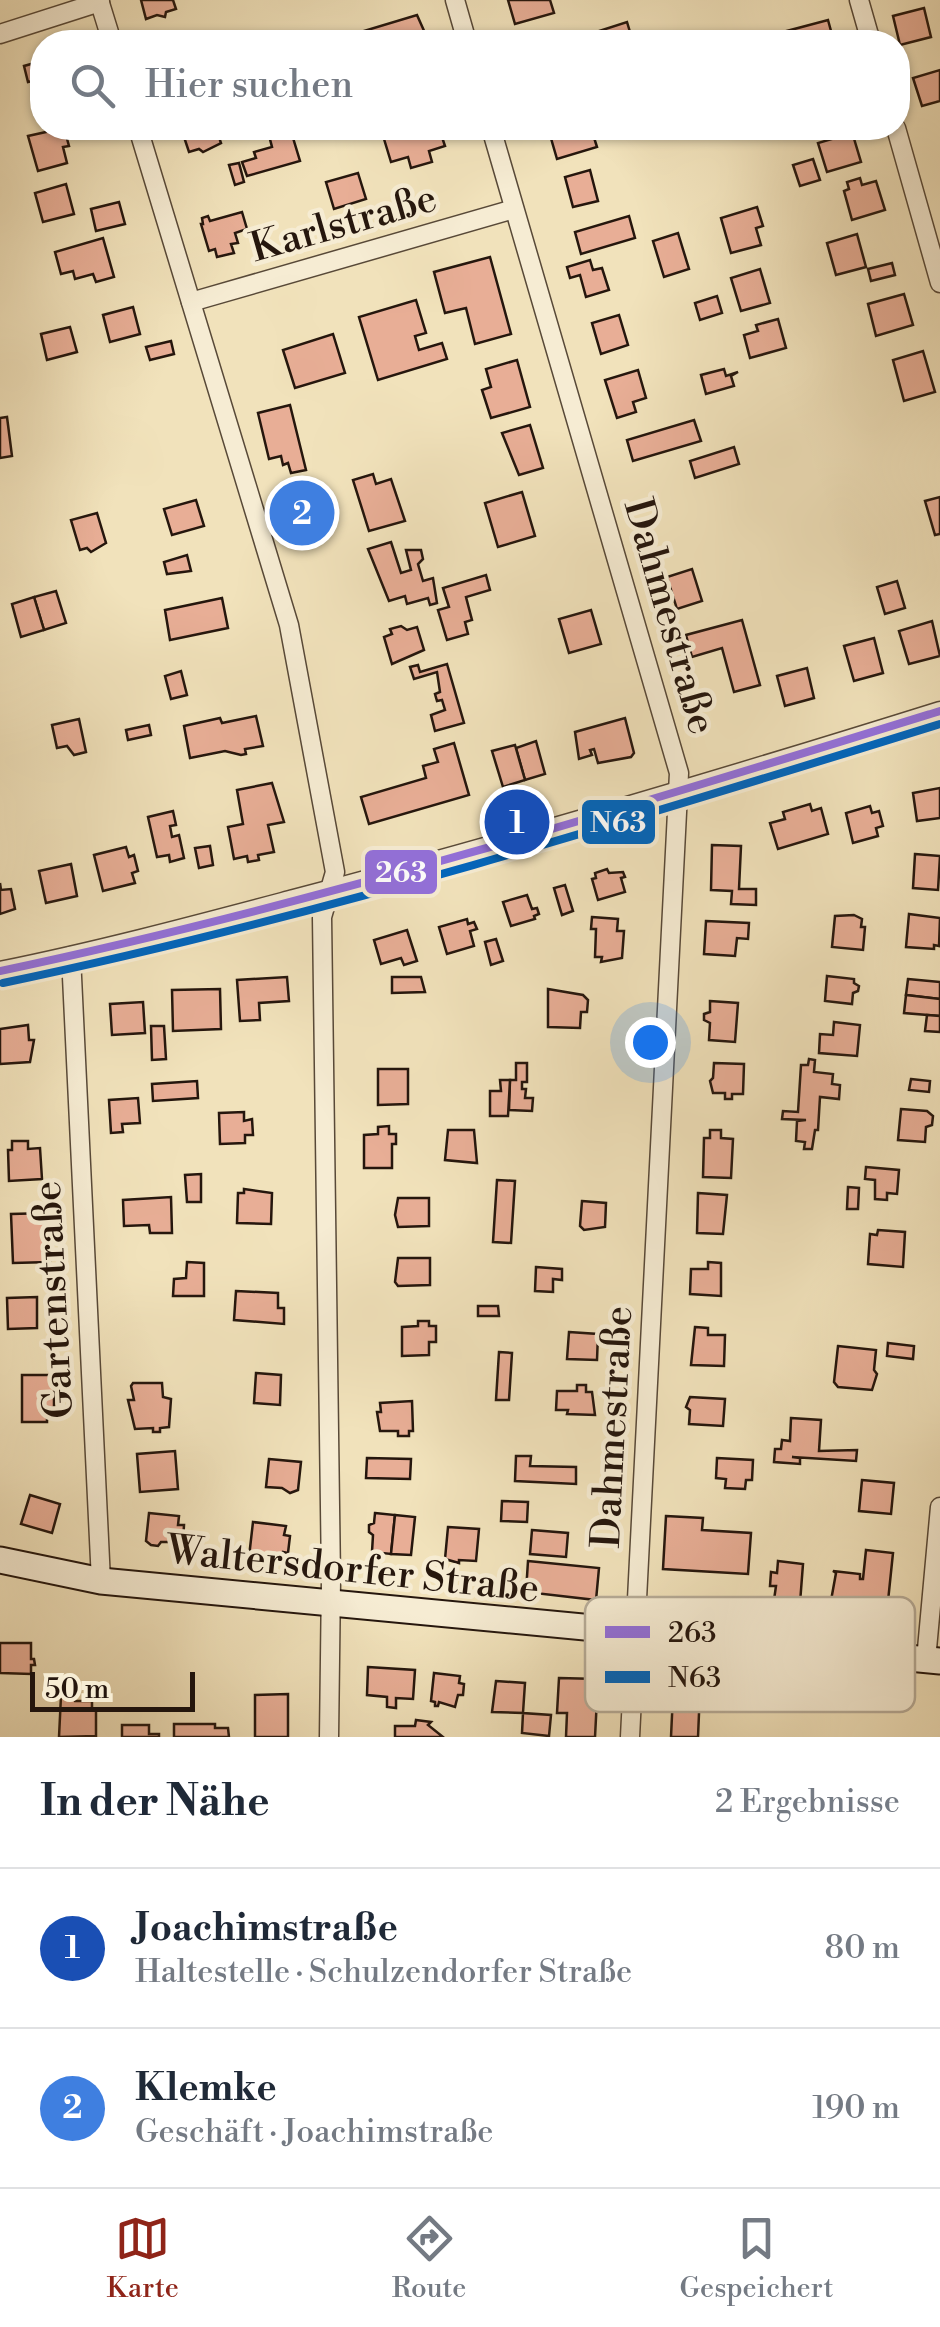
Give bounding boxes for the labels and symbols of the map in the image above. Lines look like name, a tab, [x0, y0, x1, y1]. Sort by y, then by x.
street label: Karlstraße	[245, 174, 442, 274]
pin: 2	[270, 476, 334, 550]
street label: Dahmestraße	[612, 493, 727, 740]
pin: 1	[484, 784, 550, 860]
line badge: N63	[580, 798, 657, 846]
text: N63	[590, 806, 646, 841]
line badge: 263	[363, 848, 439, 896]
text: 263	[375, 856, 427, 891]
your location	[625, 1017, 676, 1068]
street label: Gartenstraße	[23, 1180, 85, 1420]
street label: Dahmestraße	[582, 1305, 644, 1549]
street label: Waltersdorfer Straße	[162, 1525, 542, 1614]
legend	[585, 1597, 915, 1712]
text: 263	[668, 1616, 716, 1651]
text: N63	[668, 1661, 721, 1696]
scale bar	[30, 1667, 195, 1712]

